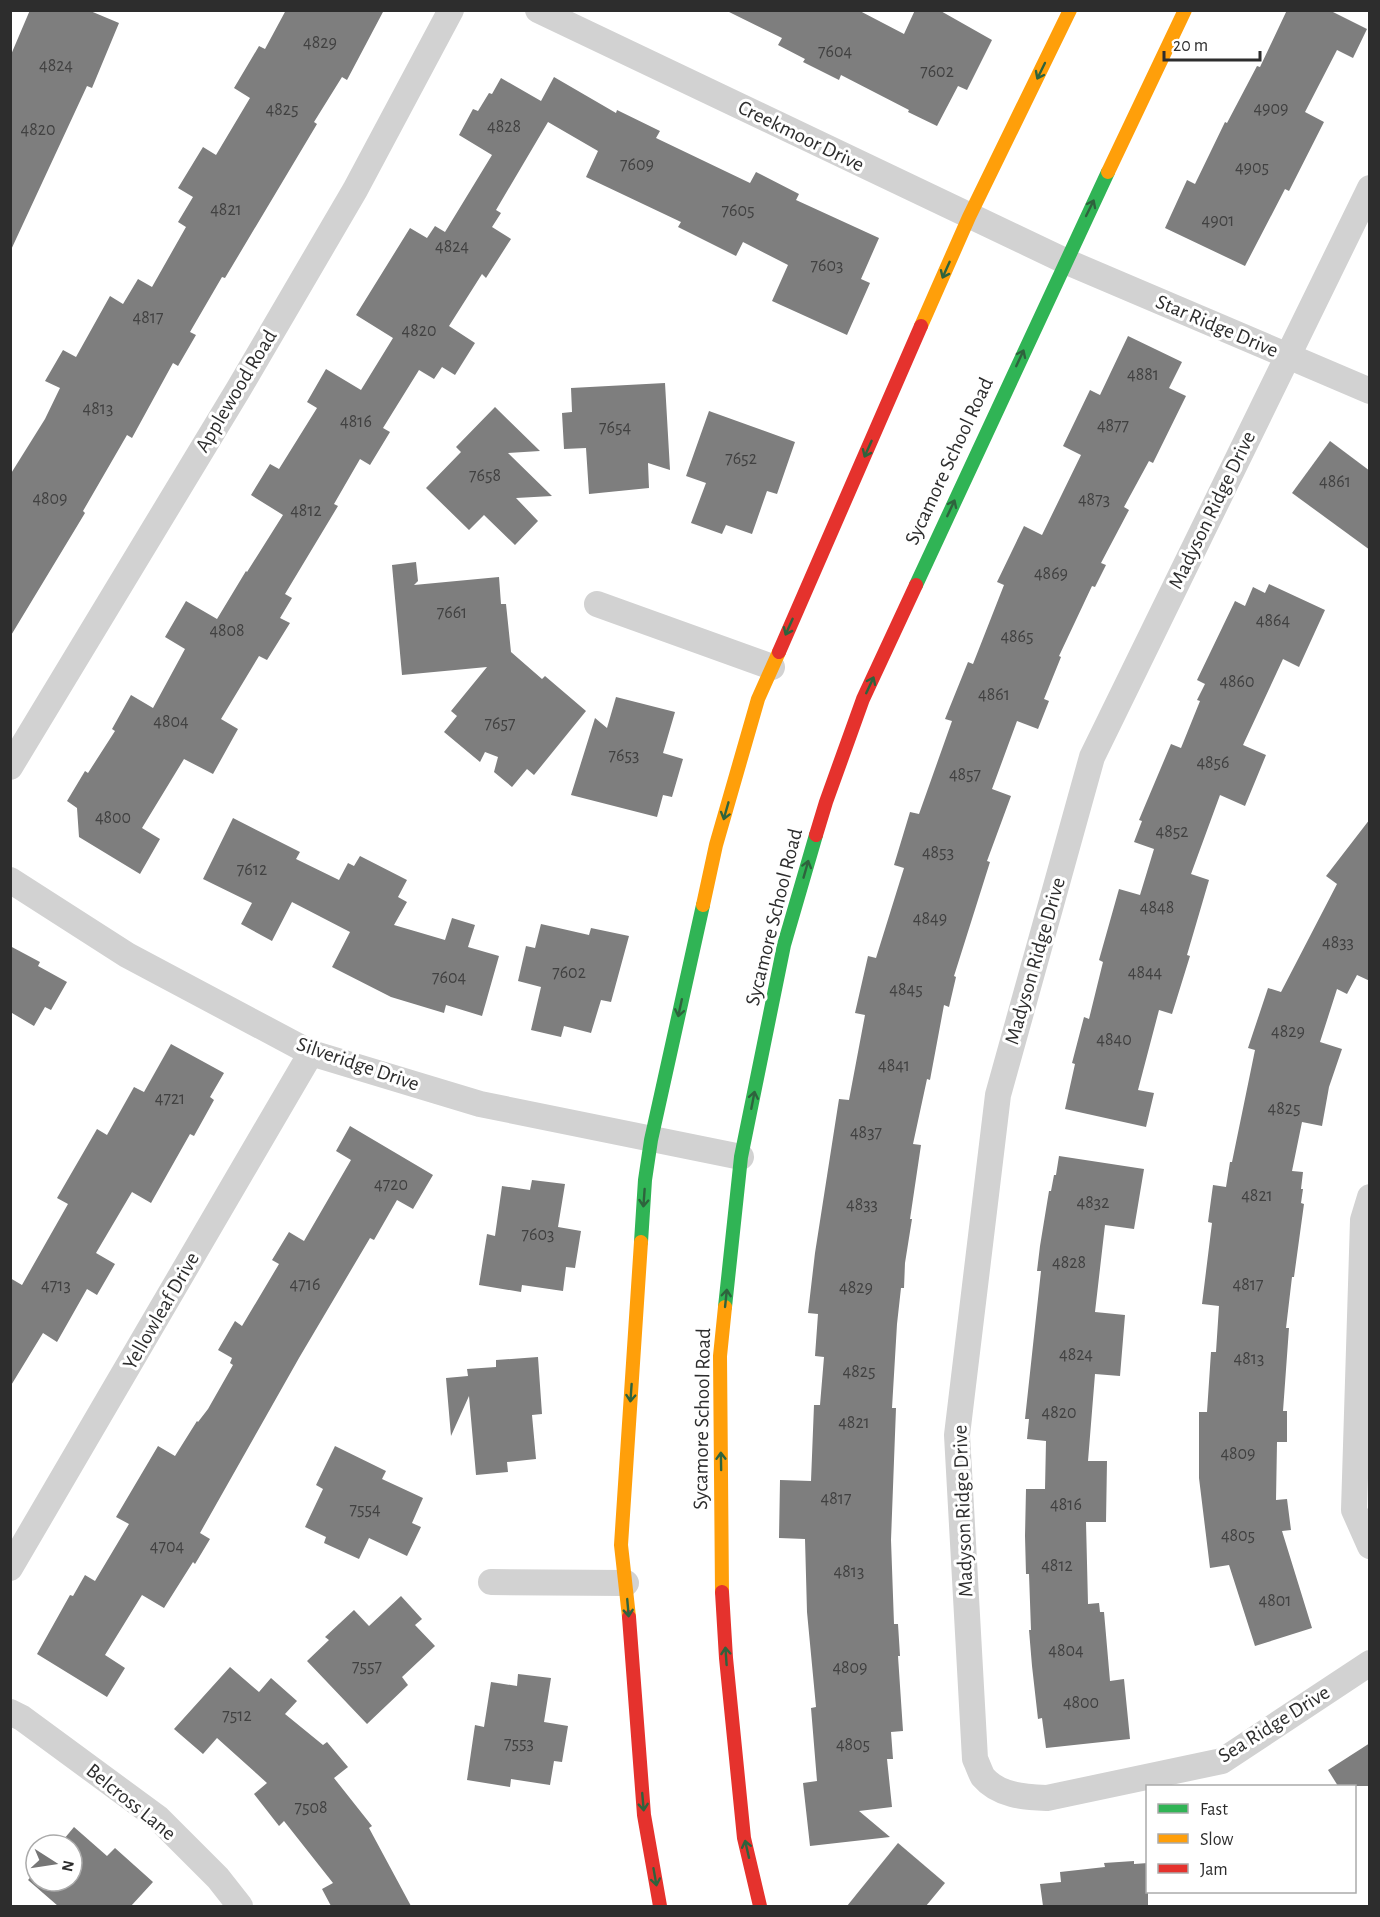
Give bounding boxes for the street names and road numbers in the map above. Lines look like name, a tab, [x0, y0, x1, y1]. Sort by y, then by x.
street label: Creekmoor Drive	[735, 96, 867, 176]
street label: Star Ridge Drive	[1153, 291, 1281, 361]
street label: Applewood Road	[191, 326, 281, 456]
street label: Sycamore School Road	[901, 374, 997, 548]
street label: Madyson Ridge Drive	[1165, 428, 1259, 592]
street label: Sycamore School Road	[742, 826, 806, 1008]
street label: Madyson Ridge Drive	[1001, 875, 1069, 1047]
street label: Silveridge Drive	[294, 1033, 422, 1095]
street label: Yellowleaf Drive	[119, 1249, 203, 1373]
street label: Sycamore School Road	[690, 1328, 714, 1510]
street label: Madyson Ridge Drive	[949, 1424, 977, 1598]
street label: Sea Ridge Drive	[1215, 1681, 1333, 1767]
street label: Belcross Lane	[82, 1760, 180, 1844]

